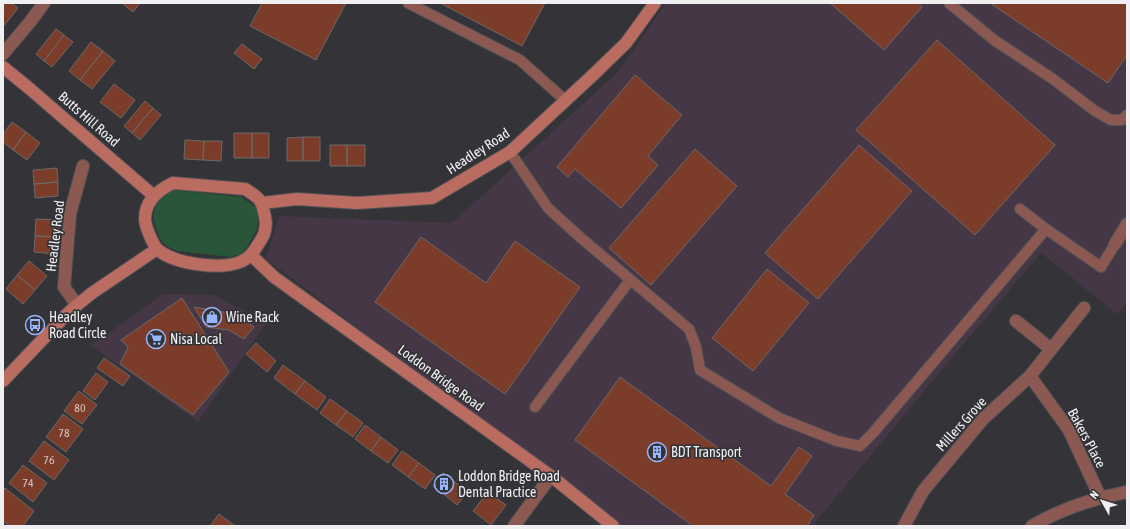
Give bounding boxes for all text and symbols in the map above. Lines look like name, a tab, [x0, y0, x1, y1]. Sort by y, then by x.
street label: Butts Hill Road	[55, 88, 123, 150]
street label: Headley Road	[444, 125, 512, 177]
street label: Headley Road	[43, 199, 67, 273]
shop icon: Wine Rack	[201, 306, 223, 328]
place label: Headley Road Circle	[49, 309, 106, 341]
place label: Wine Rack	[226, 309, 279, 325]
bus stop icon: Headley Road Circle	[24, 314, 46, 336]
supermarket icon: Nisa Local	[145, 328, 167, 350]
place label: Nisa Local	[170, 331, 223, 347]
street label: Loddon Bridge Road	[395, 342, 487, 414]
street label: Millers Grove	[933, 394, 989, 454]
house number: 80	[74, 401, 86, 415]
street label: Bakers Place	[1065, 406, 1109, 470]
house number: 78	[58, 426, 70, 440]
building icon: BDT Transport	[646, 441, 668, 463]
place label: BDT Transport	[671, 444, 742, 460]
house number: 76	[43, 453, 55, 467]
place label: Loddon Bridge Road Dental Practice	[458, 468, 560, 500]
building icon: Loddon Bridge Road Dental Practice	[433, 473, 455, 495]
house number: 74	[22, 476, 34, 490]
north arrow	[1082, 481, 1122, 521]
text: N	[1088, 488, 1101, 501]

